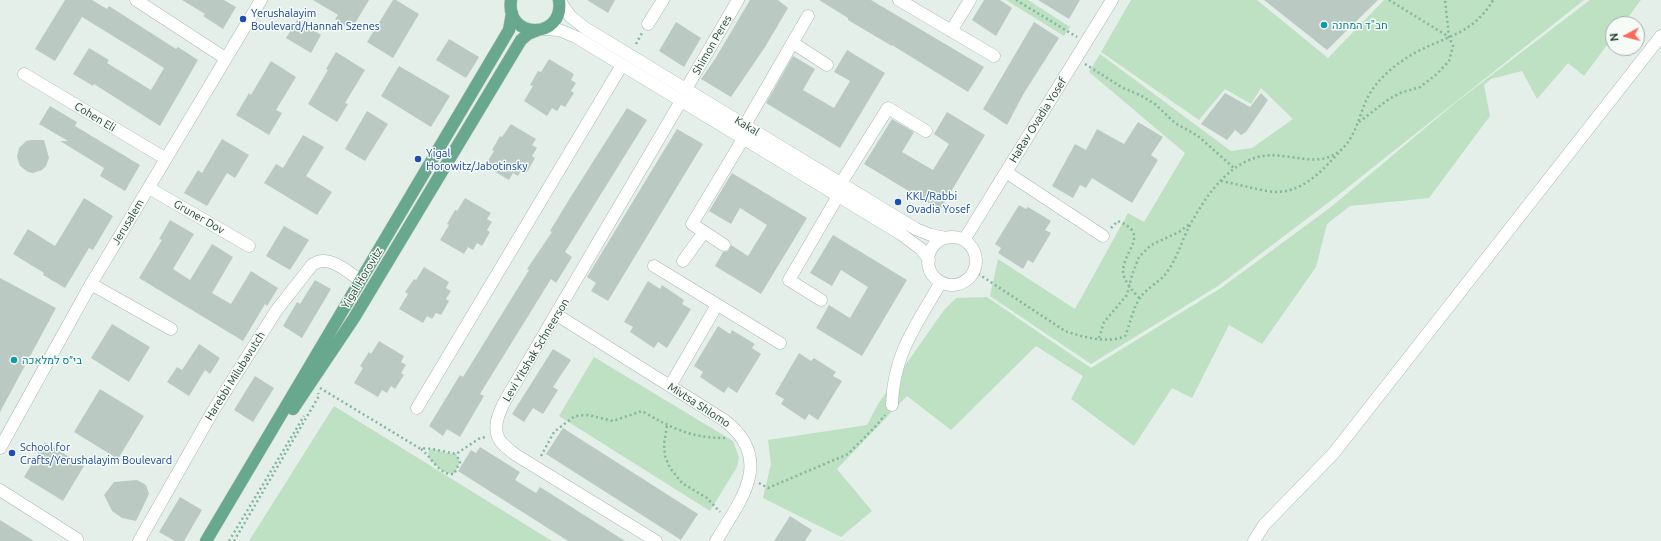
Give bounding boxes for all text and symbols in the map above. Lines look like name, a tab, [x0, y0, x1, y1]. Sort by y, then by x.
place label: Yerushalayim Boulevard/Hannah Szenes	[251, 6, 380, 32]
street label: Shimon Peres	[690, 13, 734, 77]
marker: Yerushalayim Boulevard/Hannah Szenes	[238, 14, 248, 24]
north arrow	[1605, 16, 1645, 56]
place label: חב"ד המחנה	[1332, 18, 1388, 32]
marker: חב"ד המחנה	[1319, 20, 1329, 30]
text: N	[1608, 33, 1621, 42]
street label: HaRav Ovadia Yosef	[1006, 75, 1070, 165]
street label: Cohen Eli	[72, 99, 118, 135]
street label: Kakal	[732, 114, 762, 138]
place label: Yigal Horowitz/Jabotinsky	[426, 146, 528, 172]
marker: Yigal Horowitz/Jabotinsky	[413, 154, 423, 164]
place label: KKL/Rabbi Ovadia Yosef	[906, 189, 970, 215]
street label: Jerusalem	[109, 197, 147, 247]
street label: Gruner Dov	[171, 197, 227, 237]
marker: KKL/Rabbi Ovadia Yosef	[893, 197, 903, 207]
street label: Yigal Horovitz	[339, 245, 385, 311]
street label: Levi Yitshak Schneerson	[500, 296, 572, 404]
street label: Harebbi Milubavutch	[202, 329, 268, 423]
place label: בי״ס למלאכה	[22, 353, 82, 367]
marker: בי״ס למלאכה	[9, 355, 19, 365]
street label: Mivtsa Shlomo	[665, 380, 733, 430]
place label: School for Crafts/Yerushalayim Boulevard	[20, 440, 172, 466]
marker: School for Crafts/Yerushalayim Boulevard	[7, 448, 17, 458]

